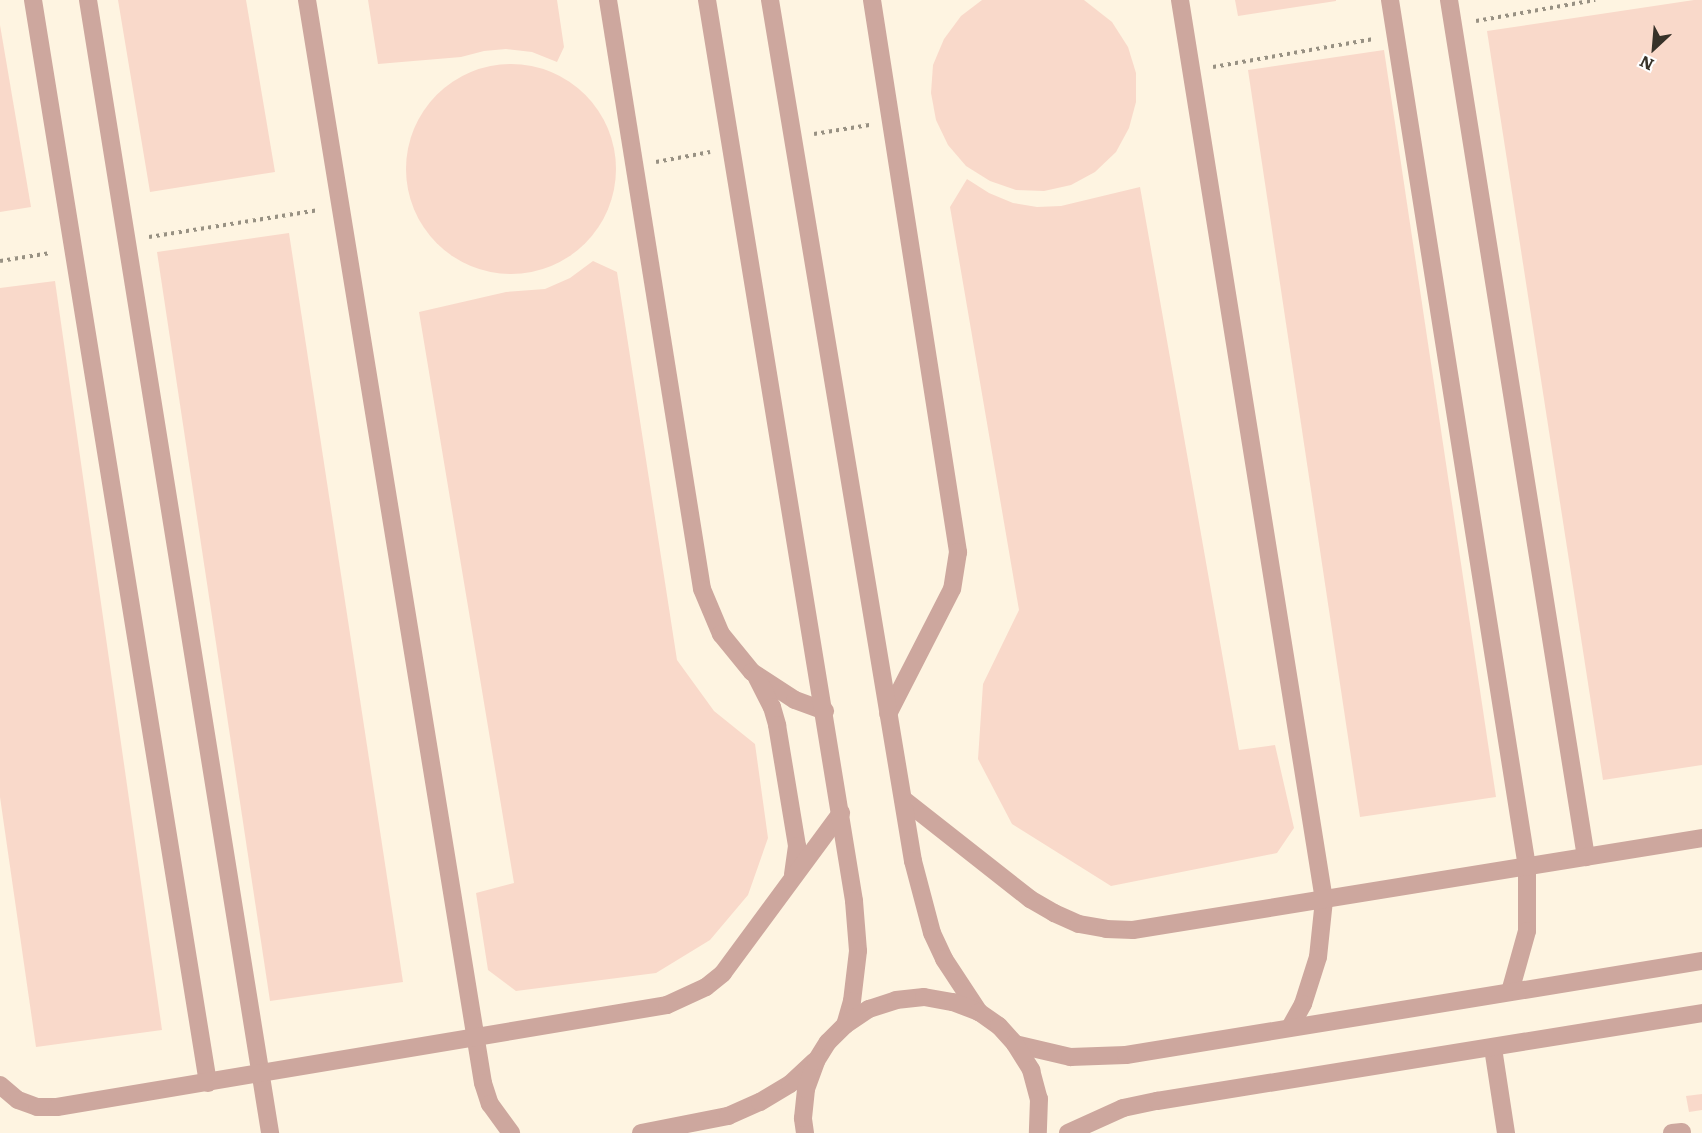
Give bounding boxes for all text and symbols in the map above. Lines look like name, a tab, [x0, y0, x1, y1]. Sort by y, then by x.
north arrow	[1624, 18, 1684, 78]
text: N	[1635, 50, 1657, 78]

